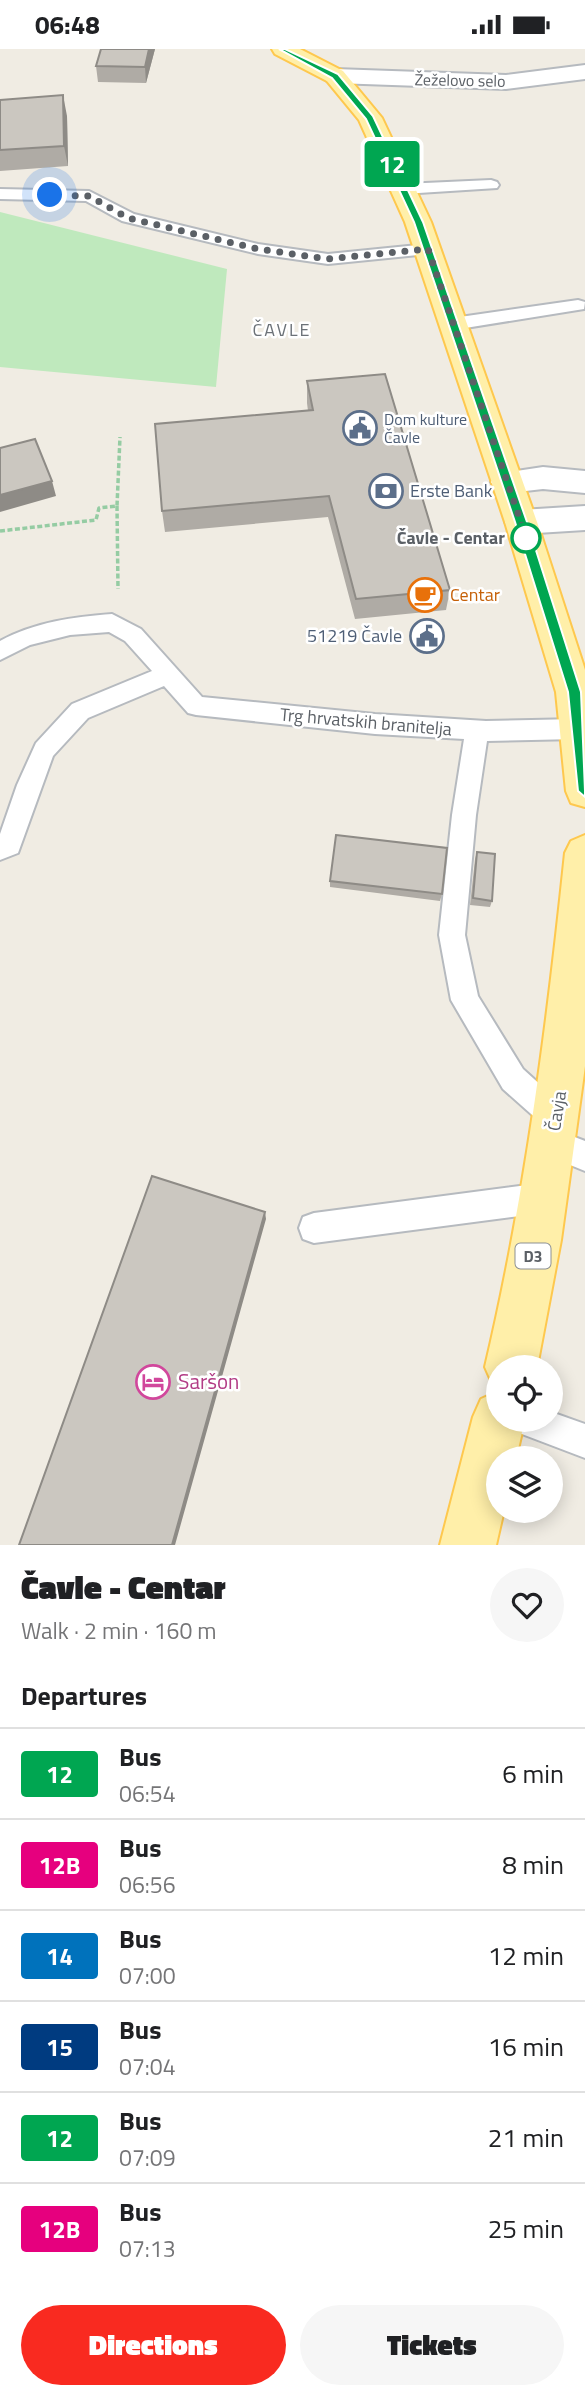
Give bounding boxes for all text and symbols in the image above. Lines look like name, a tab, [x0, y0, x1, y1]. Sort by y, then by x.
text: 06:48	[35, 5, 100, 44]
street label: Žeželovo selo	[414, 67, 506, 93]
line badge: 12	[360, 141, 424, 187]
text: 12	[379, 146, 405, 182]
your location	[32, 177, 67, 212]
district label: ČAVLE	[252, 316, 312, 343]
place label: Dom kulture Čavle	[384, 407, 467, 449]
public building icon: Dom kulture Čavle	[341, 409, 379, 447]
bank icon: Erste Bank	[367, 472, 405, 510]
place label: Erste Bank	[410, 477, 493, 504]
marker: Čavle - Centar	[511, 523, 541, 553]
place label: Čavle - Centar	[397, 524, 505, 551]
cafe icon: Centar	[406, 576, 444, 614]
place label: Centar	[450, 581, 500, 608]
public building icon: 51219 Čavle	[408, 617, 446, 655]
place label: 51219 Čavle	[307, 622, 402, 649]
street label: Trg hrvatskih branitelja	[279, 701, 453, 742]
street label: Čavja	[540, 1089, 573, 1133]
road number: D3	[516, 1243, 550, 1268]
map controls	[486, 1355, 563, 1523]
button: locate	[486, 1355, 563, 1432]
hotel icon: Saršon	[134, 1363, 172, 1401]
place label: Saršon	[178, 1365, 239, 1397]
button: layers	[486, 1446, 563, 1523]
text: Čavle - Centar	[21, 1562, 226, 1612]
button: heart	[490, 1568, 564, 1642]
text: Walk · 2 min · 160 m	[21, 1613, 217, 1648]
text: Departures	[21, 1676, 147, 1715]
text: Bus	[119, 1737, 161, 1776]
text: 6 min	[502, 1754, 564, 1793]
text: 12	[46, 1756, 73, 1792]
text: 06:54	[119, 1776, 176, 1811]
text: Bus	[119, 1828, 161, 1867]
text: 8 min	[502, 1845, 564, 1884]
text: 12B	[39, 1847, 80, 1883]
text: 06:56	[119, 1867, 176, 1902]
text: Bus	[119, 1919, 161, 1958]
text: 12 min	[488, 1936, 564, 1975]
text: 14	[46, 1938, 73, 1974]
text: 07:00	[119, 1958, 176, 1993]
text: Bus	[119, 2010, 161, 2049]
text: 16 min	[488, 2027, 564, 2066]
text: 15	[46, 2029, 73, 2065]
text: 07:04	[119, 2049, 176, 2084]
text: Bus	[119, 2101, 161, 2140]
text: 21 min	[488, 2118, 564, 2157]
text: 12	[46, 2120, 73, 2156]
text: 07:09	[119, 2140, 176, 2175]
text: Bus	[119, 2192, 161, 2231]
text: 25 min	[488, 2209, 564, 2248]
text: 12B	[39, 2211, 80, 2247]
text: 07:13	[119, 2231, 176, 2266]
button: Directions	[21, 2305, 286, 2385]
button: Tickets	[300, 2305, 564, 2385]

